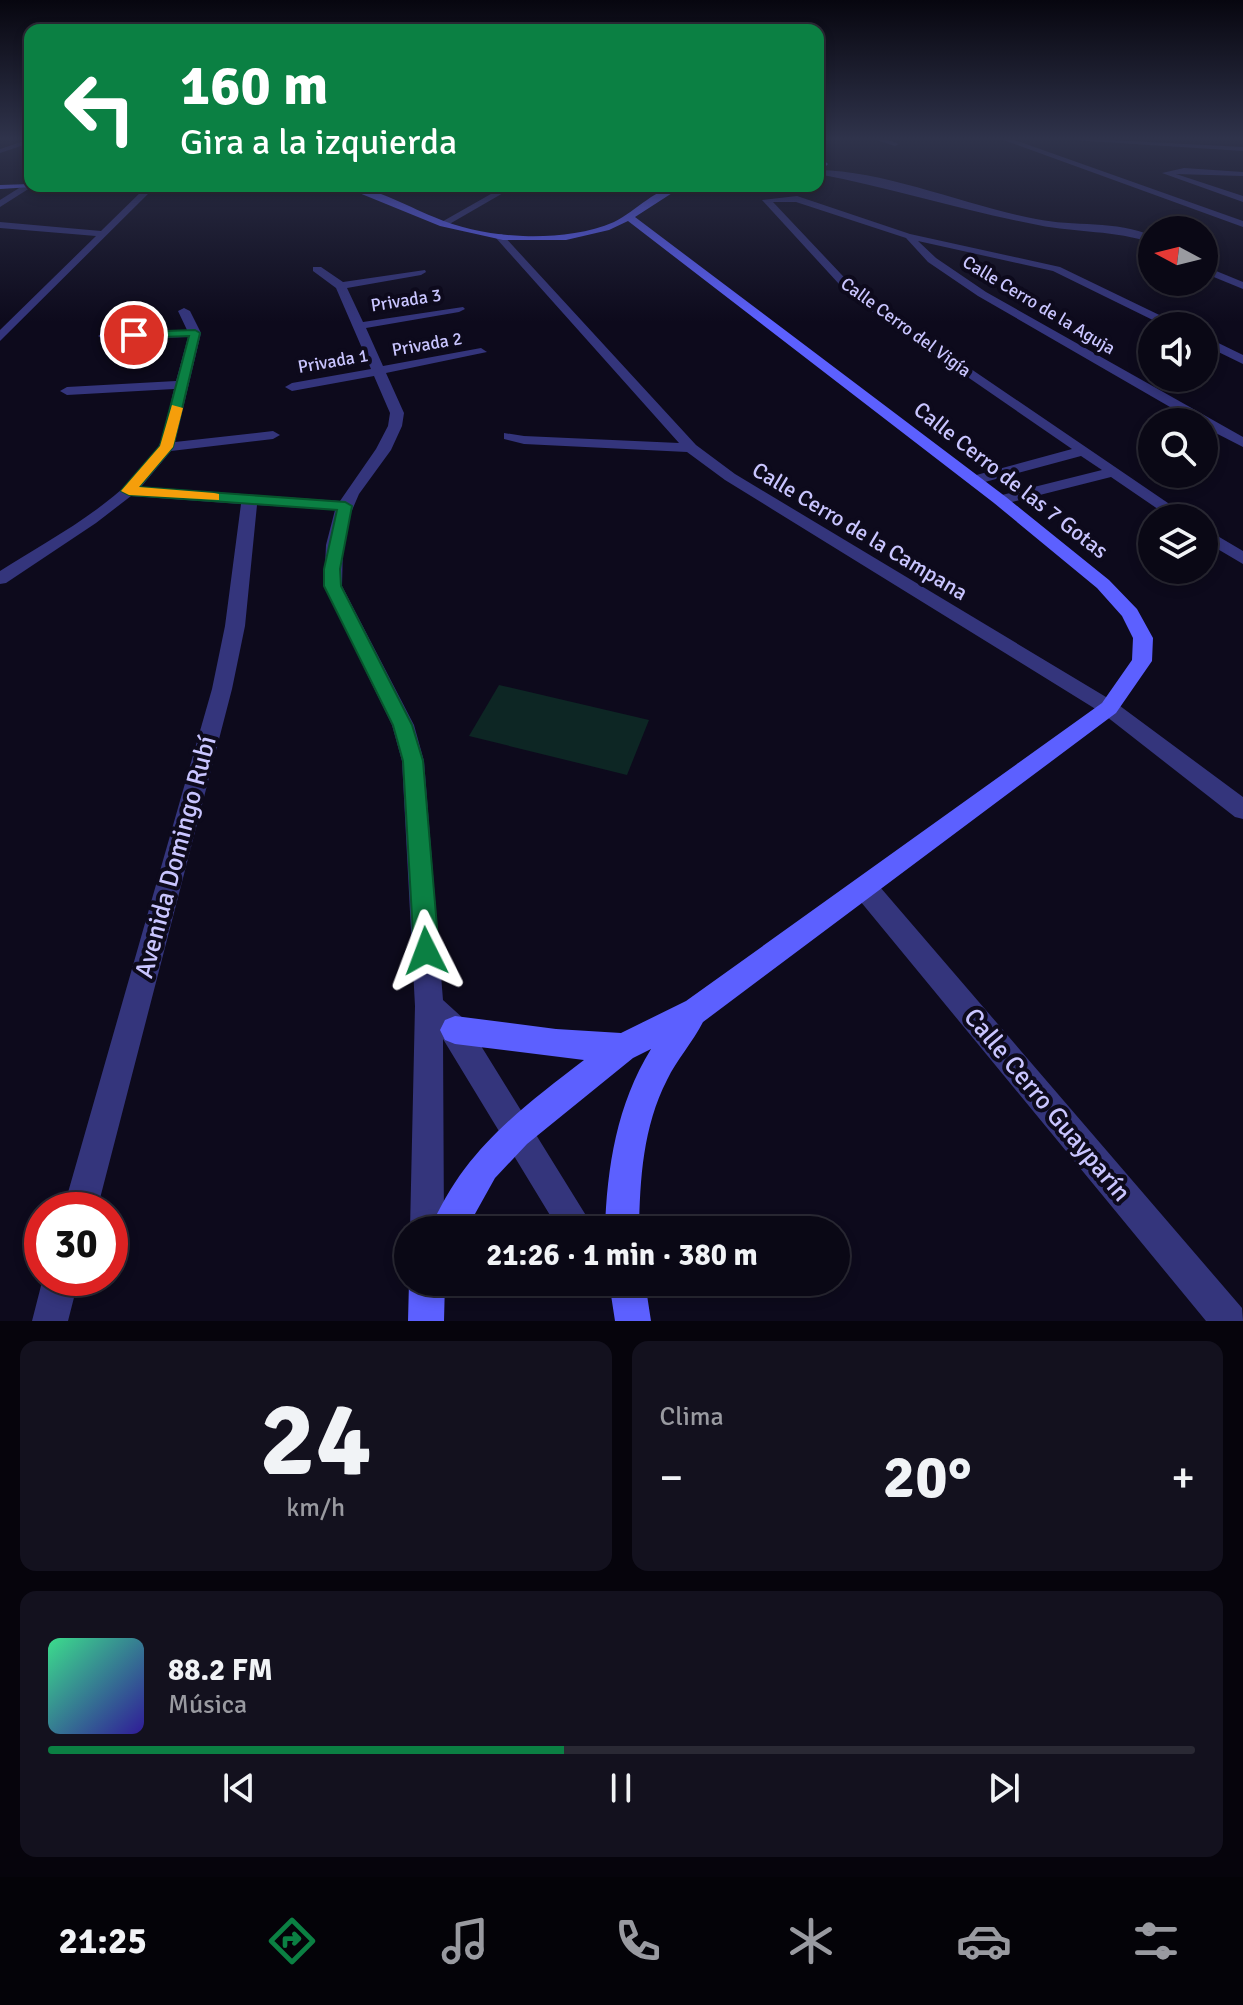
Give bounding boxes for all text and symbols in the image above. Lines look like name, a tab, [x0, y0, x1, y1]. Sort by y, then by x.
text: 160 m	[180, 51, 328, 120]
icon: left	[48, 56, 152, 160]
text: Gira a la izquierda	[180, 120, 457, 165]
north arrow	[1138, 216, 1218, 296]
map controls	[1138, 216, 1218, 584]
street label: Calle Cerro de la Aguja	[959, 251, 1119, 359]
street label: Calle Cerro del Vigía	[837, 272, 975, 382]
street label: Privada 3	[369, 284, 443, 316]
pin	[100, 301, 168, 369]
button: sound	[1138, 312, 1218, 392]
icon: arrive	[112, 313, 156, 357]
street label: Privada 2	[390, 327, 464, 361]
street label: Privada 1	[296, 344, 370, 378]
street label: Calle Cerro de las 7 Gotas	[909, 396, 1113, 564]
button: search	[1138, 408, 1218, 488]
street label: Calle Cerro de la Campana	[747, 456, 973, 606]
button: layers	[1138, 504, 1218, 584]
street label: Avenida Domingo Rubí	[128, 732, 224, 982]
position arrow	[384, 909, 468, 993]
street label: Calle Cerro Guayparín	[957, 1002, 1137, 1208]
speed limit sign: 30	[24, 1192, 128, 1296]
text: 21:26 · 1 min · 380 m	[486, 1237, 758, 1274]
text: 24	[260, 1376, 372, 1504]
text: Clima	[660, 1401, 724, 1433]
text: 20°	[883, 1441, 972, 1515]
text: −	[660, 1451, 683, 1505]
text: +	[1171, 1451, 1195, 1505]
text: km/h	[286, 1492, 345, 1524]
text: 88.2 FM	[168, 1652, 273, 1689]
text: Música	[168, 1689, 247, 1721]
icon: previous	[217, 1766, 261, 1810]
icon: pause	[599, 1766, 643, 1810]
icon: next	[982, 1766, 1026, 1810]
icon: directions	[264, 1913, 320, 1969]
icon: music	[437, 1913, 493, 1969]
icon: phone	[610, 1913, 666, 1969]
icon: climate	[783, 1913, 839, 1969]
icon: car	[956, 1913, 1012, 1969]
icon: filters	[1128, 1913, 1184, 1969]
text: 21:25	[58, 1919, 147, 1964]

